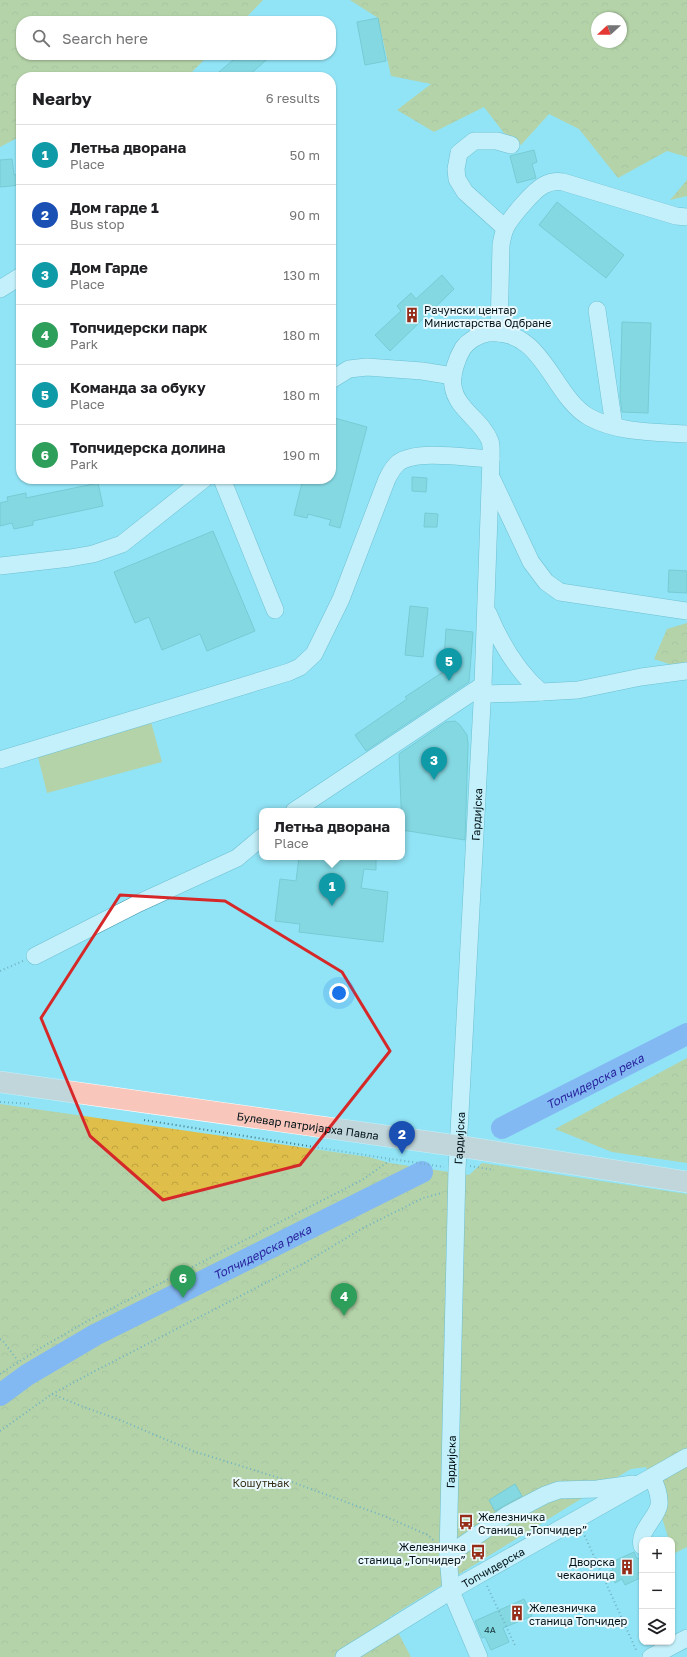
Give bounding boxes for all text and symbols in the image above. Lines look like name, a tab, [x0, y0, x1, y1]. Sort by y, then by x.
north arrow	[591, 12, 627, 48]
search box	[16, 16, 336, 60]
icon: search	[30, 27, 52, 49]
text: Search here	[62, 29, 148, 47]
text: Nearby	[32, 88, 92, 109]
text: 6 results	[266, 90, 320, 106]
text: Летња дворана	[70, 138, 186, 156]
text: 1	[42, 147, 48, 163]
text: 50 m	[290, 147, 320, 163]
text: Place	[70, 156, 105, 172]
text: Дом гарде 1	[70, 198, 159, 216]
text: 2	[41, 207, 49, 223]
text: 90 m	[289, 207, 320, 223]
text: Bus stop	[70, 216, 125, 232]
text: Дом Гарде	[70, 258, 148, 276]
text: 3	[41, 267, 49, 283]
text: 130 m	[283, 267, 320, 283]
text: Place	[70, 276, 105, 292]
place label: Рачунски центар Министарства Одбране	[424, 303, 551, 329]
building icon: Рачунски центар Министарства Одбране	[403, 306, 421, 324]
text: Топчидерски парк	[70, 318, 208, 336]
text: 4	[41, 327, 49, 343]
text: 180 m	[283, 327, 320, 343]
text: Park	[70, 336, 98, 352]
text: Команда за обуку	[70, 378, 206, 396]
text: 5	[41, 387, 49, 403]
text: 180 m	[283, 387, 320, 403]
text: Place	[70, 396, 105, 412]
text: Топчидерска долина	[70, 438, 225, 456]
text: 6	[41, 447, 49, 463]
text: 190 m	[283, 447, 320, 463]
text: Park	[70, 456, 98, 472]
pin: 5	[436, 648, 462, 681]
pin: 3	[421, 747, 447, 780]
street label: Гардијска	[468, 788, 484, 841]
popup	[259, 808, 405, 860]
text: Летња дворана	[274, 817, 390, 835]
text: Place	[274, 835, 309, 851]
pin: 1	[319, 873, 345, 906]
your location	[329, 983, 349, 1003]
water label: Топчидерска река	[543, 1049, 647, 1112]
street label: Булевар патријарха Павла	[236, 1109, 380, 1141]
street label: Гардијска	[451, 1111, 467, 1165]
pin: 2	[389, 1121, 415, 1154]
water label: Топчидерска река	[210, 1221, 314, 1282]
pin: 6	[170, 1265, 196, 1298]
pin: 4	[331, 1283, 357, 1316]
street label: Гардијска	[443, 1435, 457, 1488]
park label: Кошутњак	[233, 1476, 290, 1489]
place label: Железничка Станица „Топчидер”	[478, 1510, 587, 1536]
bus stop icon: Железничка Станица „Топчидер”	[457, 1513, 475, 1531]
map controls	[639, 1537, 675, 1645]
button: +	[639, 1537, 675, 1573]
place label: Железничка станица „Топчидер”	[358, 1540, 466, 1566]
bus stop icon: Железничка станица „Топчидер”	[469, 1543, 487, 1561]
street label: Топчидерска	[459, 1544, 526, 1590]
place label: Дворска чекаоница	[557, 1555, 615, 1581]
building icon: Дворска чекаоница	[618, 1558, 636, 1576]
button: −	[639, 1573, 675, 1609]
place label: Железничка станица Топчидер	[529, 1601, 628, 1627]
building icon: Железничка станица Топчидер	[508, 1604, 526, 1622]
button: layers	[639, 1609, 675, 1645]
house number: 4A	[484, 1624, 496, 1635]

